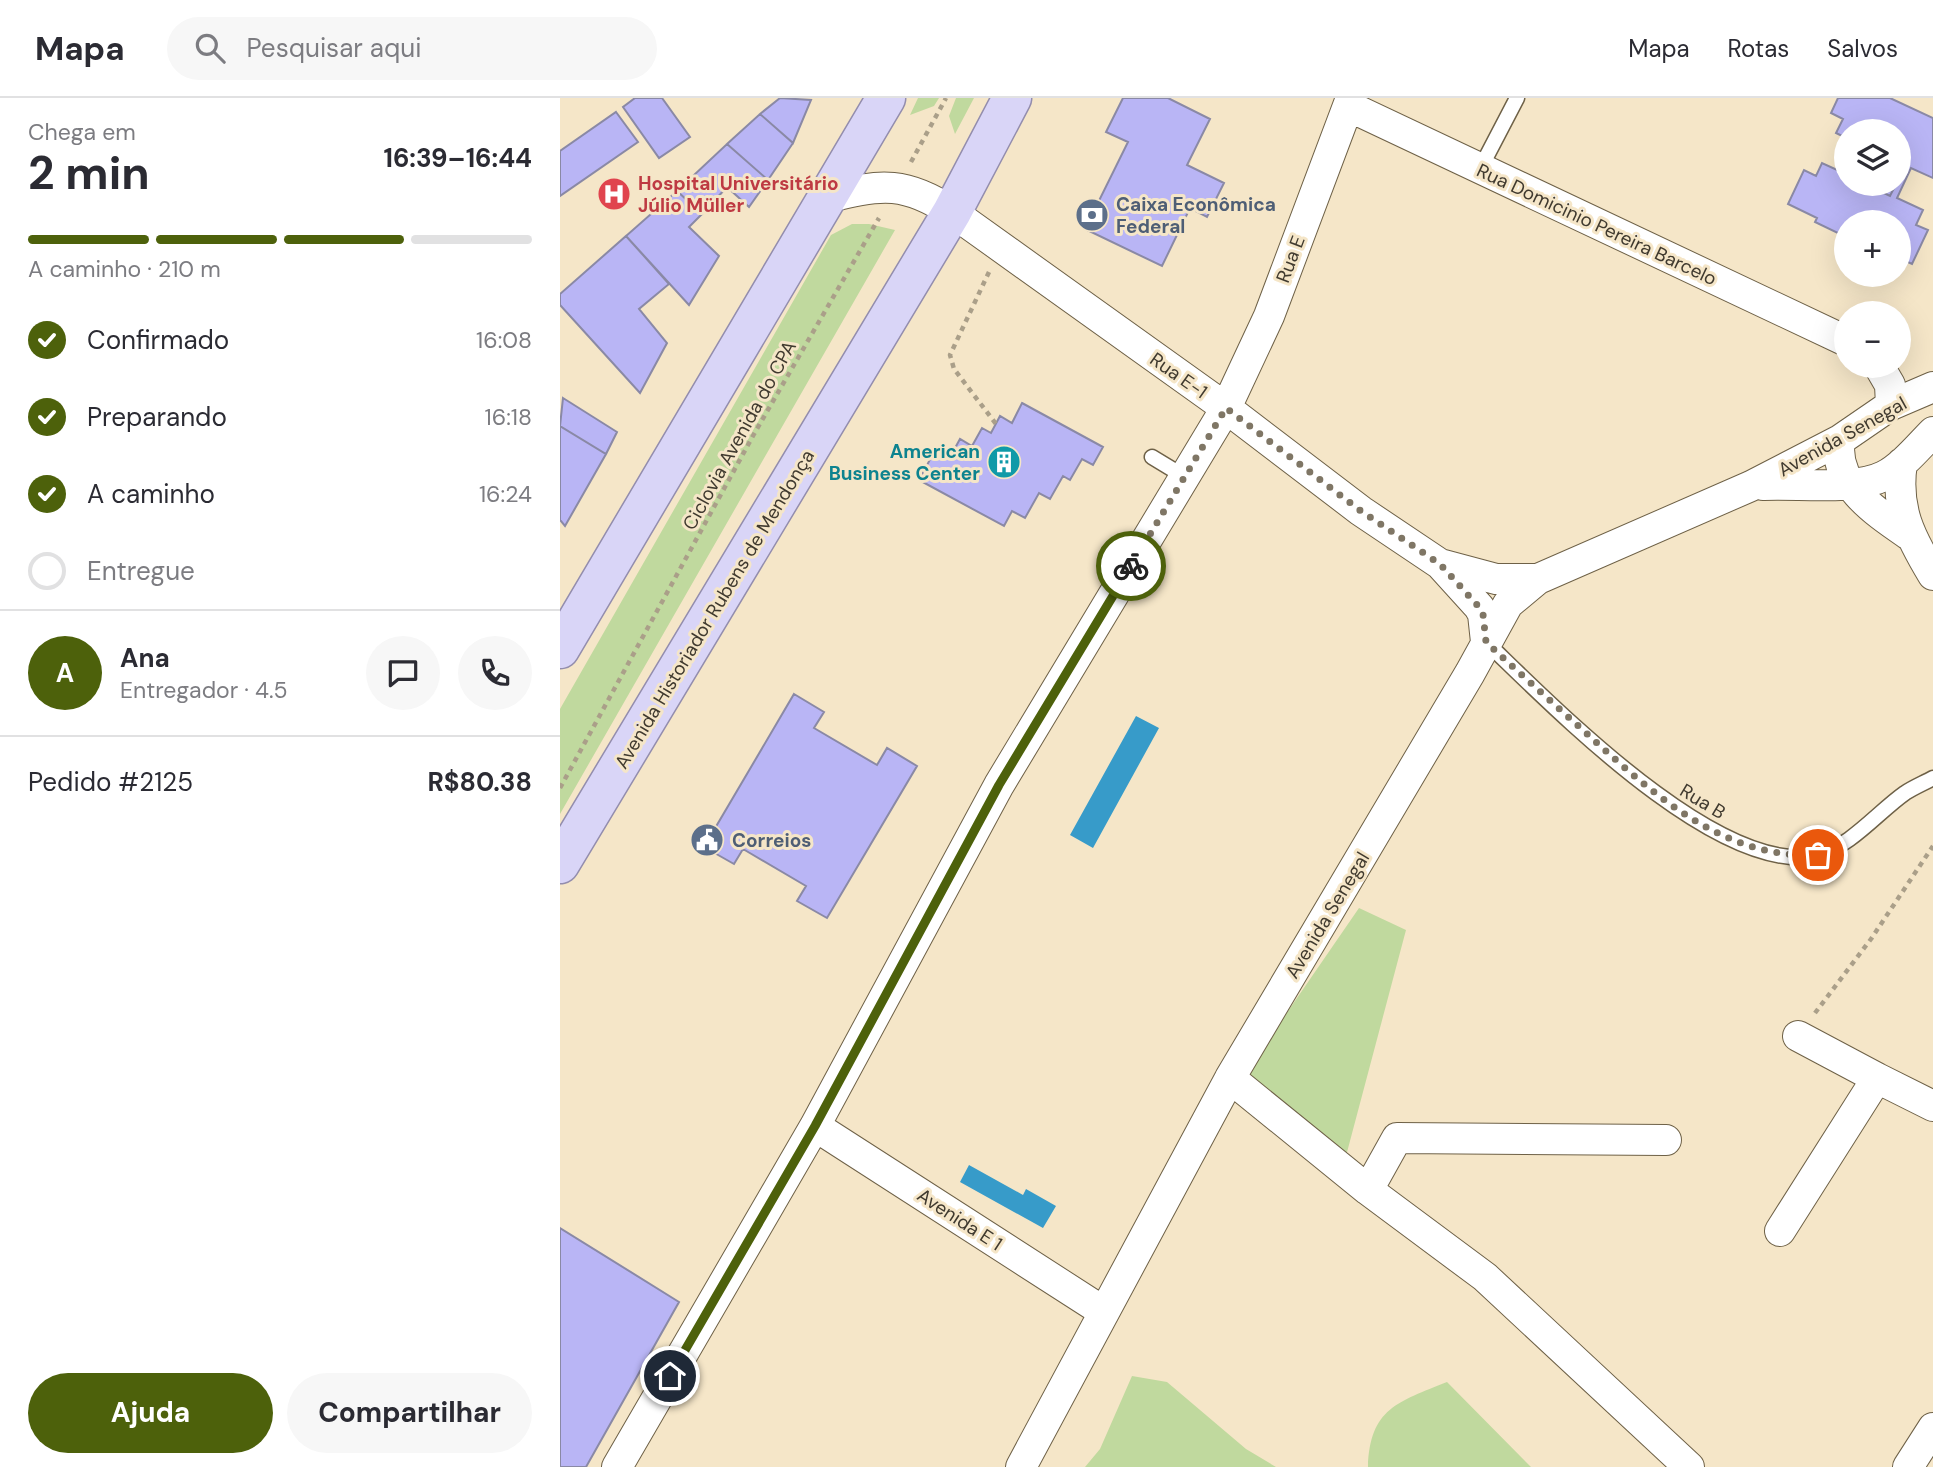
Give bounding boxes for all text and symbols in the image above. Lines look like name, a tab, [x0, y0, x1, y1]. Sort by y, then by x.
search box	[167, 17, 657, 80]
text: Mapa	[35, 27, 125, 70]
icon: search	[191, 29, 229, 67]
text: Pesquisar aqui	[247, 31, 421, 65]
text: Mapa	[1628, 33, 1690, 64]
text: Rotas	[1728, 33, 1789, 64]
text: Salvos	[1827, 33, 1898, 64]
text: Chega em	[28, 117, 136, 147]
map controls	[1834, 119, 1911, 378]
button: layers	[1834, 119, 1911, 196]
text: 16:39–16:44	[383, 141, 532, 175]
text: 2 min	[28, 143, 150, 203]
street label: Rua Domicinio Pereira Barcelo	[1473, 158, 1721, 291]
place label: Hospital Universitário Júlio Müller	[638, 171, 839, 218]
hospital icon: Hospital Universitário Júlio Müller	[595, 175, 633, 213]
place label: Caixa Econômica Federal	[1116, 192, 1276, 239]
bank icon: Caixa Econômica Federal	[1073, 196, 1111, 234]
button: +	[1834, 210, 1911, 287]
street label: Rua E	[1270, 232, 1311, 286]
text: A caminho · 210 m	[28, 254, 221, 284]
button: −	[1834, 301, 1911, 378]
icon: check	[28, 321, 66, 359]
text: Confirmado	[87, 323, 229, 357]
text: 16:08	[476, 325, 532, 355]
street label: Ciclovia Avenida do CPA	[677, 336, 802, 534]
street label: Rua E-1	[1145, 347, 1212, 404]
street label: Avenida Senegal	[1773, 391, 1911, 482]
icon: check	[28, 398, 66, 436]
text: Preparando	[87, 400, 227, 434]
text: 16:18	[485, 402, 532, 432]
place label: American Business Center	[829, 439, 980, 486]
building icon: American Business Center	[985, 443, 1023, 481]
street label: Avenida Historiador Rubens de Mendonça	[609, 445, 820, 773]
icon: check	[28, 475, 66, 513]
text: A caminho	[87, 477, 215, 511]
text: 16:24	[479, 479, 532, 509]
courier	[1096, 531, 1166, 601]
icon: bike	[1112, 547, 1150, 585]
text: Entregue	[87, 554, 195, 588]
button: chat	[366, 636, 440, 710]
button: phone	[458, 636, 532, 710]
text: Ana	[120, 641, 170, 675]
text: A	[56, 656, 74, 690]
text: Entregador · 4.5	[120, 675, 288, 705]
text: Pedido #2125	[28, 765, 193, 799]
text: R$80.38	[427, 765, 532, 799]
street label: Rua B	[1675, 778, 1730, 825]
public building icon: Correios	[688, 821, 726, 859]
pin	[1788, 825, 1848, 885]
place label: Correios	[732, 828, 811, 853]
icon: bag	[1799, 836, 1837, 874]
street label: Avenida Senegal	[1280, 847, 1375, 983]
street label: Avenida E 1	[912, 1183, 1007, 1256]
pin	[640, 1346, 700, 1406]
icon: home	[651, 1357, 689, 1395]
button: Ajuda	[28, 1373, 273, 1453]
button: Compartilhar	[287, 1373, 532, 1453]

